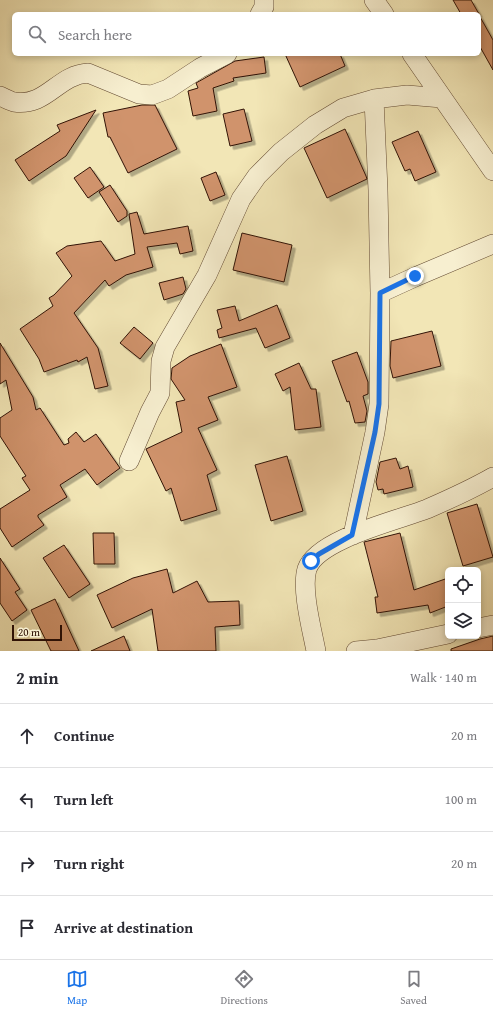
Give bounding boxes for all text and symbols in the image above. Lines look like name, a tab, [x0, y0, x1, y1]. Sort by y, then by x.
search box	[12, 12, 481, 56]
icon: search	[26, 23, 48, 45]
text: Search here	[58, 24, 132, 45]
route end	[406, 267, 424, 285]
route start	[302, 552, 320, 570]
map controls	[445, 567, 481, 639]
button: locate	[445, 567, 481, 603]
button: layers	[445, 603, 481, 639]
scale bar	[12, 623, 62, 642]
text: 20 m	[18, 624, 40, 640]
text: 2 min	[16, 665, 58, 690]
text: Walk · 140 m	[410, 668, 477, 687]
icon: ahead	[16, 725, 38, 747]
text: Continue	[54, 725, 115, 746]
text: 20 m	[451, 726, 477, 745]
icon: left	[16, 789, 38, 811]
text: Turn left	[54, 789, 113, 810]
text: 100 m	[445, 790, 477, 809]
icon: right	[16, 853, 38, 875]
text: Turn right	[54, 853, 125, 874]
text: 20 m	[451, 854, 477, 873]
icon: arrive	[16, 917, 38, 939]
text: Arrive at destination	[54, 917, 193, 938]
tab: Map	[66, 968, 88, 1008]
tab: Directions	[221, 968, 268, 1008]
tab: Saved	[400, 968, 427, 1008]

